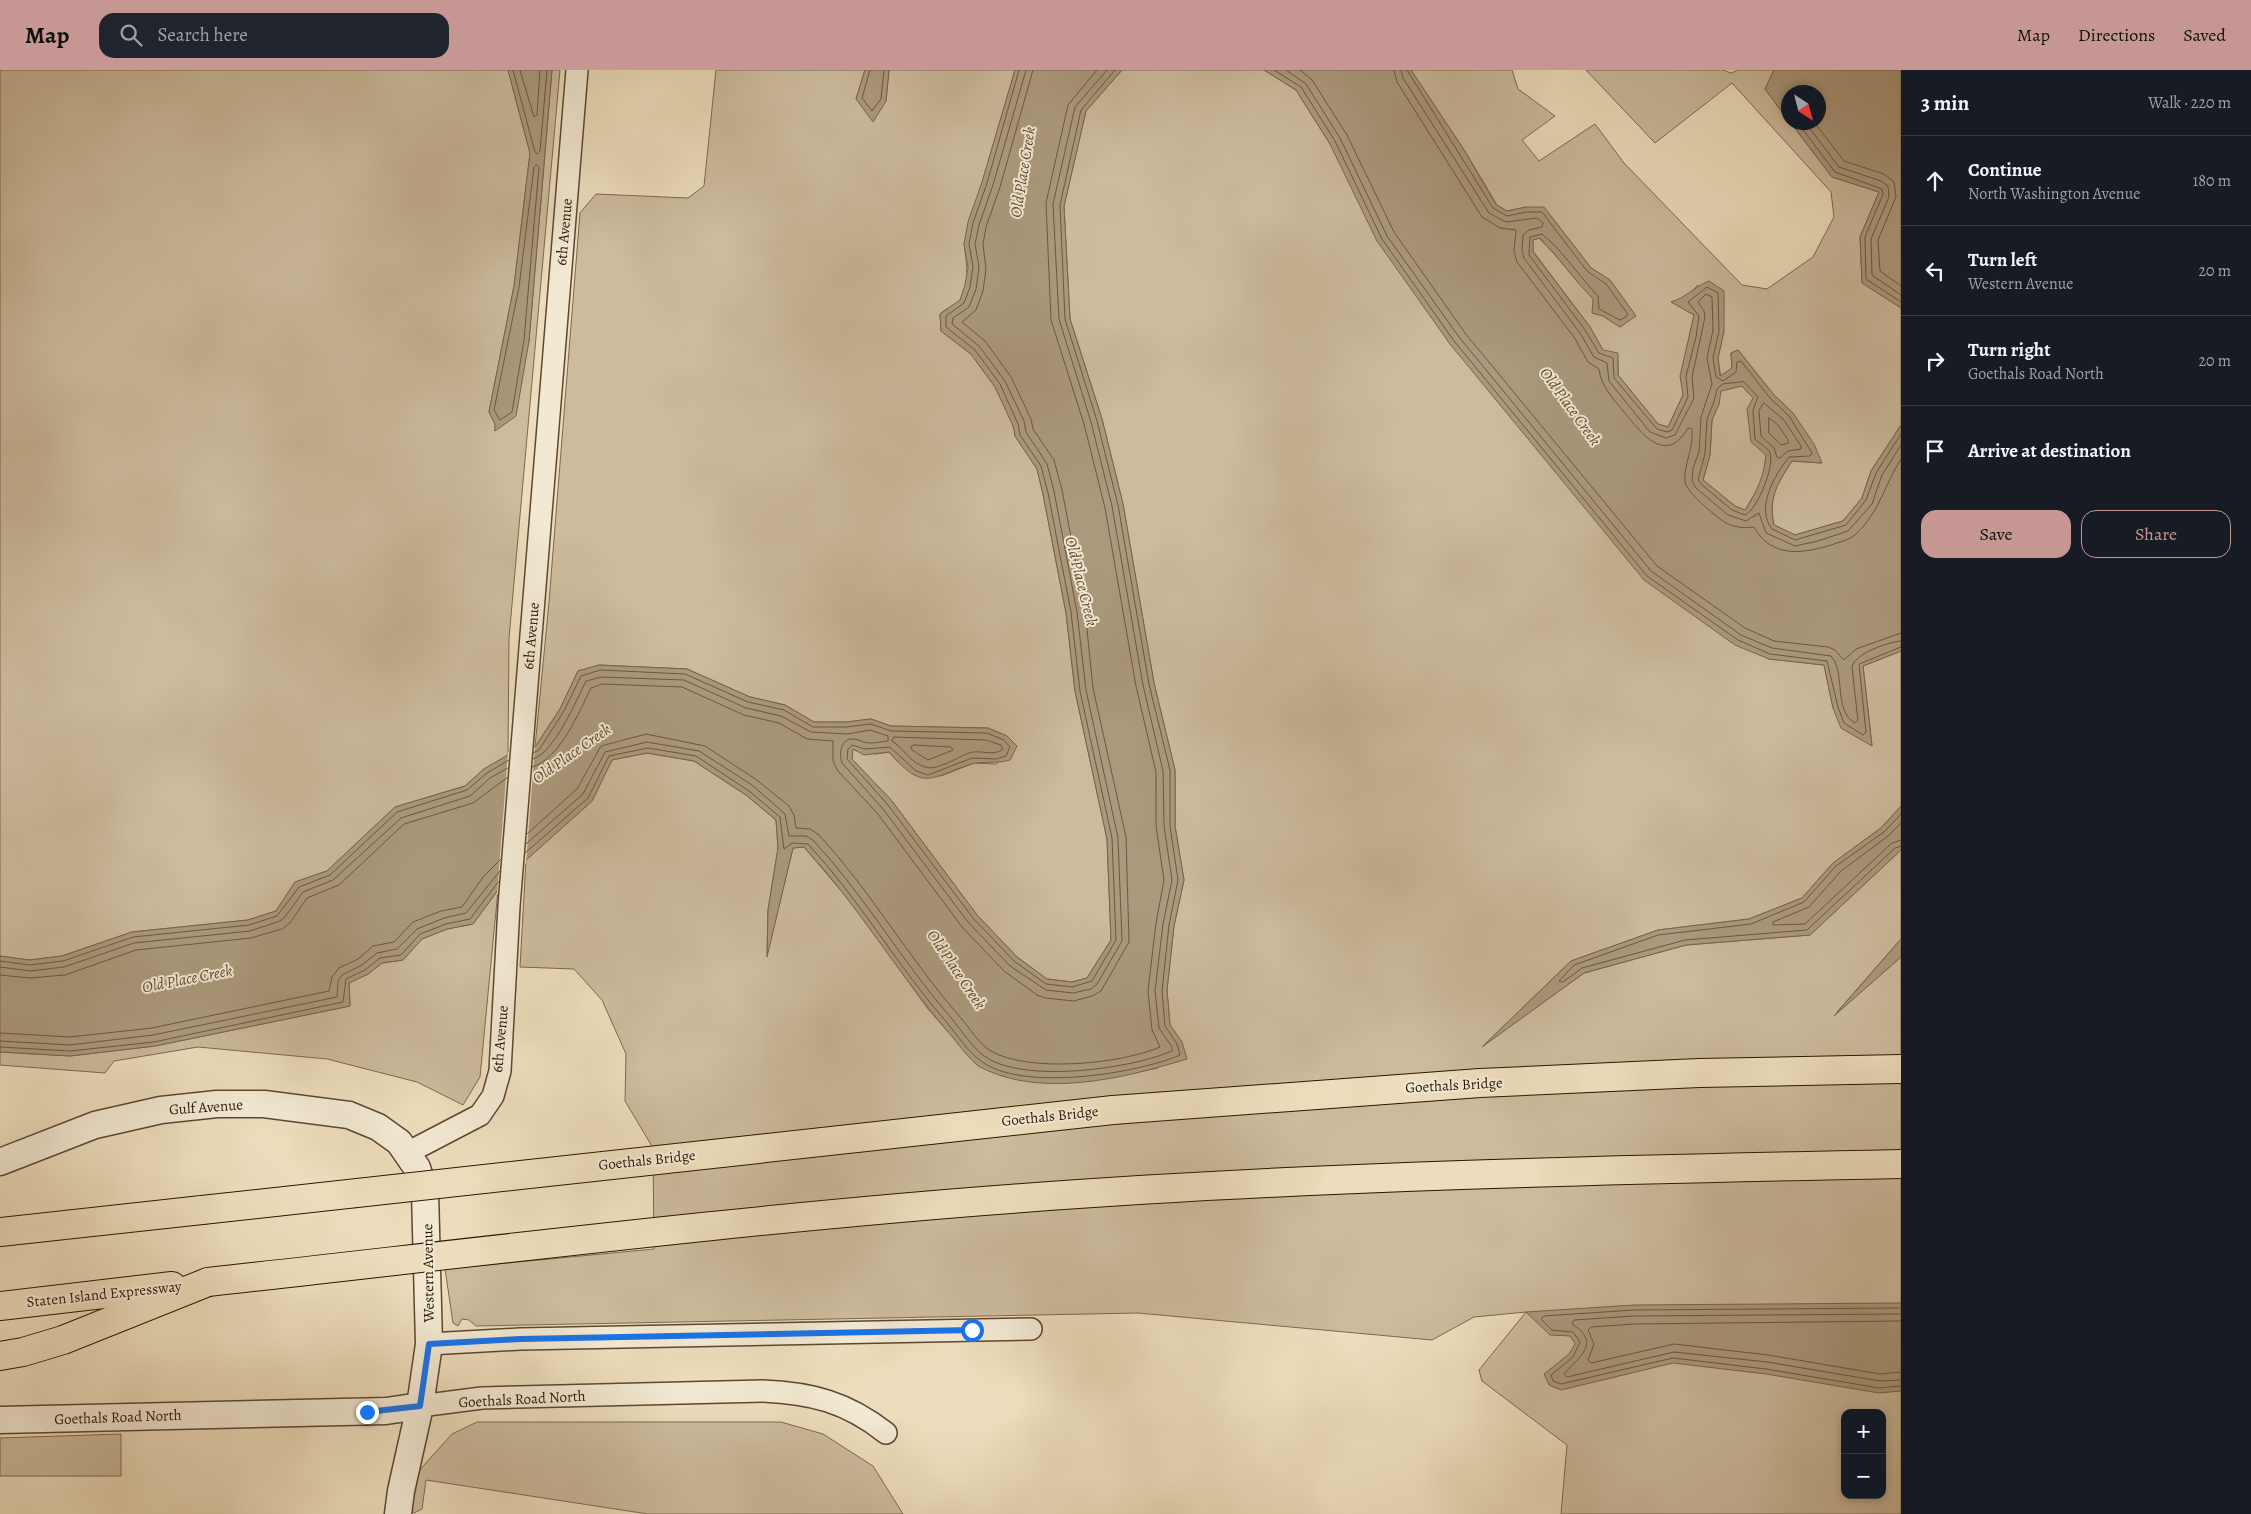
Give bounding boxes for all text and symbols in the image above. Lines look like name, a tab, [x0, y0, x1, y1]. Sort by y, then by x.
search box	[99, 13, 449, 58]
text: Map	[25, 19, 69, 51]
icon: search	[117, 21, 145, 49]
text: Search here	[157, 22, 248, 48]
text: Map	[2017, 23, 2050, 47]
text: Directions	[2078, 23, 2155, 47]
text: Saved	[2183, 23, 2226, 47]
north arrow	[1781, 85, 1826, 130]
text: 3 min	[1921, 89, 1969, 117]
text: Walk · 220 m	[2148, 92, 2231, 114]
water label: Old Place Creek	[1005, 125, 1041, 219]
text: Continue	[1968, 157, 2042, 183]
icon: ahead	[1921, 167, 1949, 195]
text: 180 m	[2193, 170, 2231, 192]
text: North Washington Avenue	[1968, 183, 2140, 205]
street label: 6th Avenue	[551, 197, 577, 267]
text: Turn left	[1968, 247, 2037, 273]
icon: left	[1921, 257, 1949, 285]
text: 20 m	[2198, 260, 2231, 282]
text: Western Avenue	[1968, 273, 2073, 295]
text: Turn right	[1968, 337, 2050, 363]
icon: right	[1921, 347, 1949, 375]
text: 20 m	[2198, 350, 2231, 372]
water label: Old Place Creek	[1534, 363, 1606, 450]
text: Goethals Road North	[1968, 363, 2104, 385]
icon: arrive	[1921, 437, 1949, 465]
text: Arrive at destination	[1968, 438, 2131, 464]
button: Save	[1921, 510, 2071, 558]
button: Share	[2081, 510, 2231, 558]
water label: Old Place Creek	[1059, 534, 1103, 628]
street label: 6th Avenue	[518, 601, 544, 671]
water label: Old Place Creek	[528, 719, 615, 789]
water label: Old Place Creek	[921, 925, 991, 1014]
water label: Old Place Creek	[140, 959, 234, 999]
street label: 6th Avenue	[487, 1004, 513, 1074]
street label: Goethals Bridge	[1405, 1072, 1504, 1098]
street label: Gulf Avenue	[168, 1094, 244, 1120]
street label: Goethals Bridge	[1000, 1101, 1100, 1131]
street label: Goethals Bridge	[597, 1145, 697, 1175]
street label: Western Avenue	[417, 1223, 439, 1324]
street label: Staten Island Expressway	[25, 1276, 183, 1312]
route start	[961, 1319, 984, 1342]
street label: Goethals Road North	[458, 1386, 586, 1412]
route end	[356, 1401, 379, 1424]
street label: Goethals Road North	[54, 1405, 182, 1429]
map controls	[1841, 1409, 1886, 1499]
button: +	[1841, 1409, 1886, 1454]
button: −	[1841, 1454, 1886, 1499]

